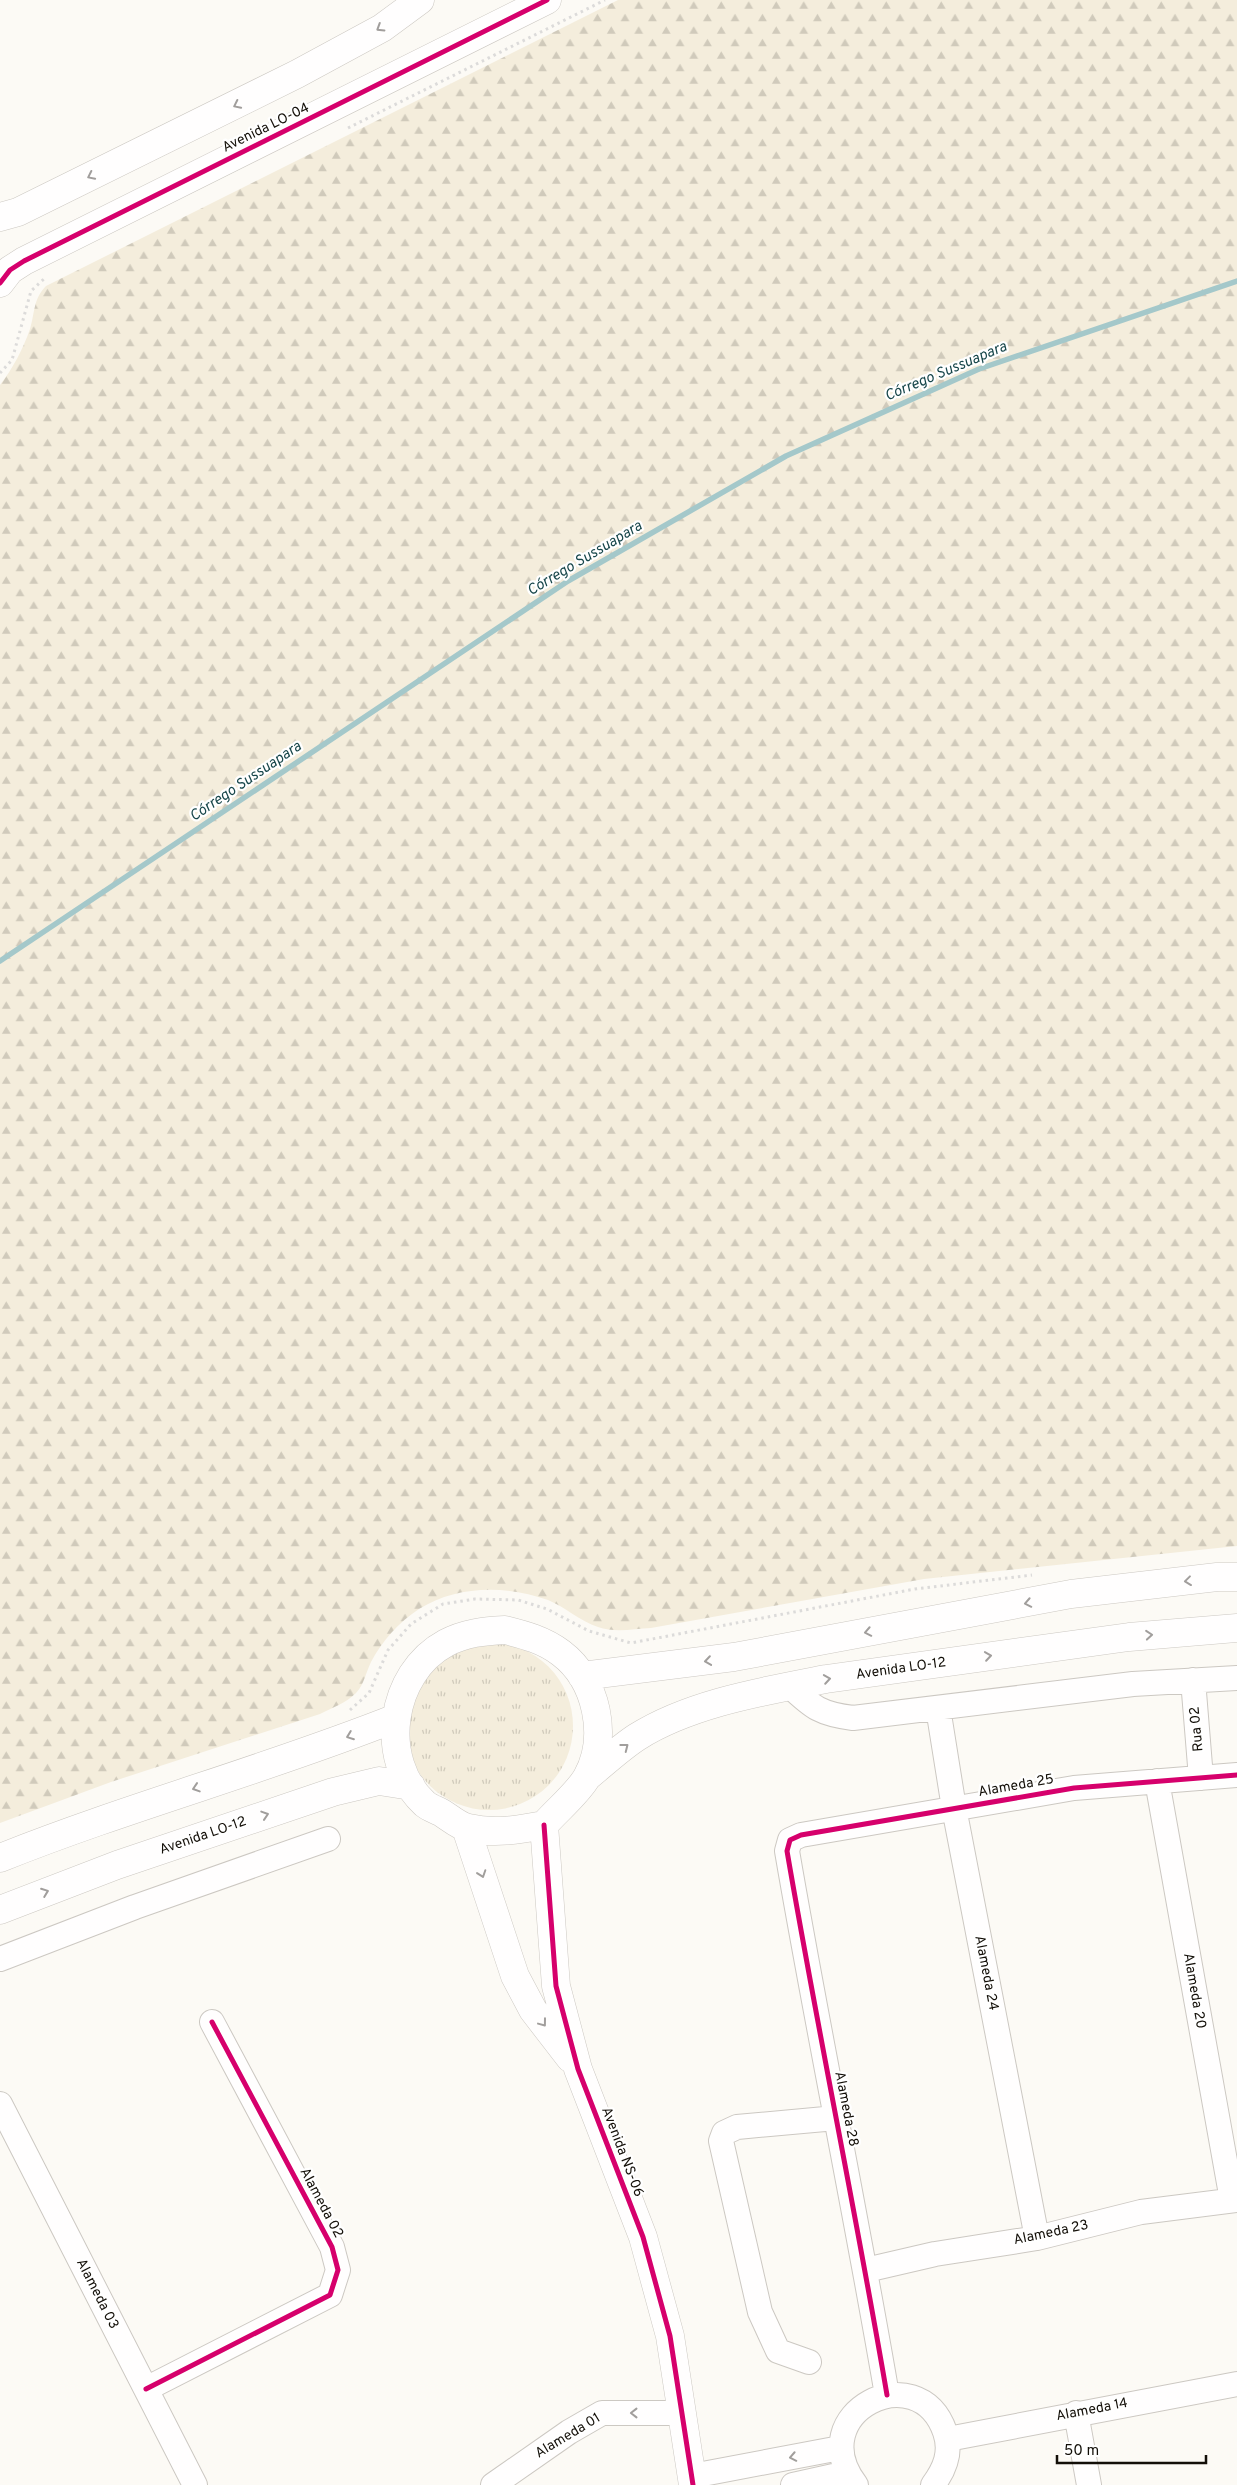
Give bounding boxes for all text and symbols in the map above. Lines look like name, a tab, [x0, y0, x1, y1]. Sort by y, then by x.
one-way arrow	[377, 22, 386, 32]
one-way arrow	[233, 99, 242, 109]
street label: Avenida LO-04	[220, 100, 312, 156]
one-way arrow	[87, 170, 96, 180]
water label: Córrego Sussuapara	[882, 338, 1010, 406]
water label: Córrego Sussuapara	[524, 517, 646, 601]
water label: Córrego Sussuapara	[186, 737, 306, 826]
one-way arrow	[1184, 1575, 1192, 1586]
one-way arrow	[1023, 1597, 1032, 1607]
one-way arrow	[863, 1627, 872, 1637]
one-way arrow	[1145, 1630, 1153, 1641]
one-way arrow	[983, 1652, 992, 1662]
street label: Avenida LO-12	[855, 1654, 947, 1684]
one-way arrow	[704, 1655, 712, 1666]
one-way arrow	[822, 1675, 831, 1685]
street label: Rua 02	[1187, 1706, 1207, 1752]
one-way arrow	[346, 1730, 355, 1740]
one-way arrow	[619, 1744, 629, 1753]
street label: Alameda 25	[977, 1771, 1055, 1801]
one-way arrow	[192, 1782, 201, 1792]
one-way arrow	[260, 1811, 268, 1821]
street label: Avenida LO-12	[157, 1813, 249, 1859]
one-way arrow	[476, 1869, 486, 1878]
one-way arrow	[40, 1888, 49, 1898]
street label: Alameda 24	[970, 1934, 1002, 2012]
street label: Alameda 20	[1179, 1952, 1209, 2030]
one-way arrow	[537, 2017, 546, 2027]
street label: Alameda 28	[830, 2070, 862, 2148]
street label: Avenida NS-06	[597, 2105, 647, 2199]
street label: Alameda 02	[296, 2165, 346, 2241]
street label: Alameda 23	[1012, 2217, 1090, 2249]
street label: Alameda 03	[72, 2256, 122, 2332]
street label: Alameda 14	[1055, 2395, 1129, 2425]
one-way arrow	[630, 2408, 638, 2418]
street label: Alameda 01	[532, 2410, 604, 2462]
scale bar	[1057, 2432, 1206, 2464]
text: 50 m	[1064, 2442, 1099, 2461]
one-way arrow	[788, 2452, 797, 2462]

